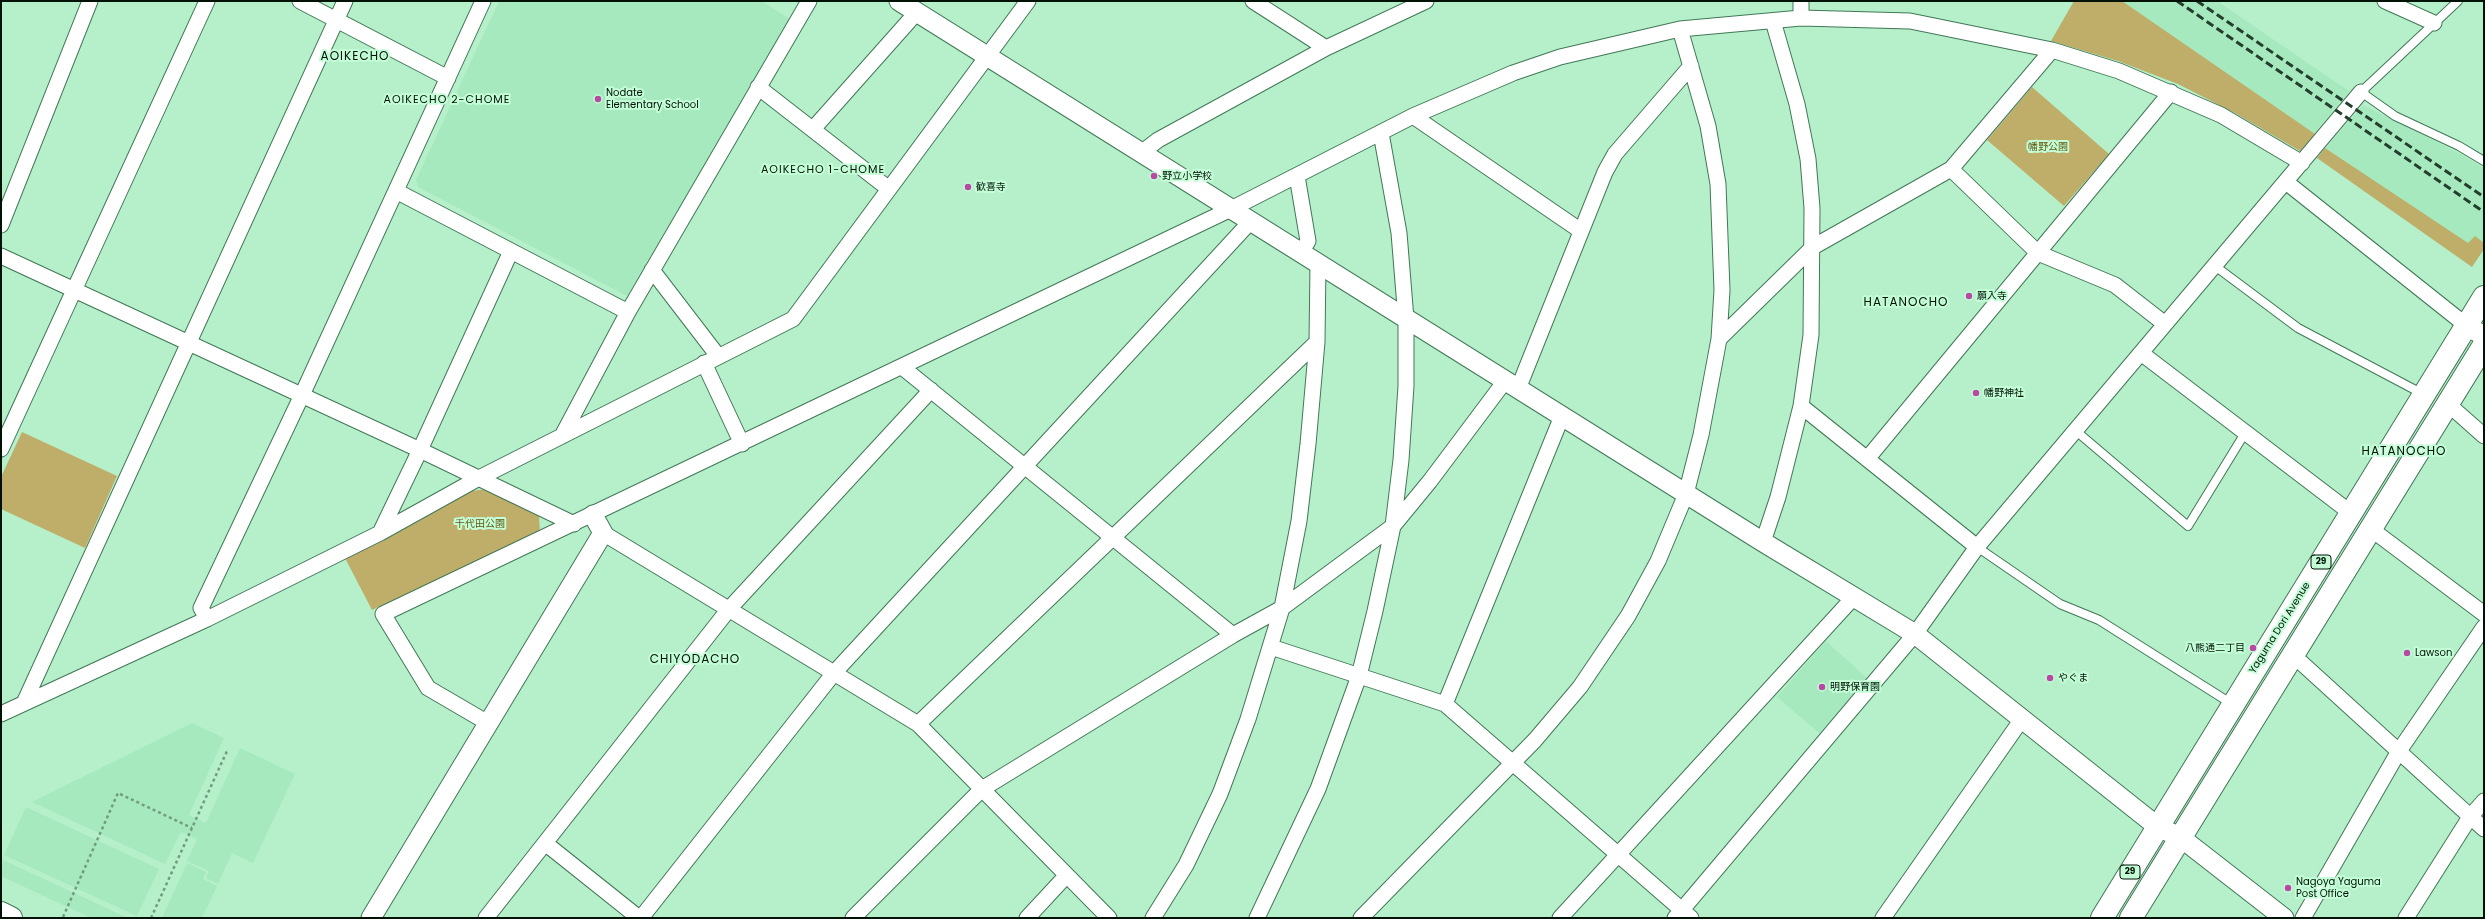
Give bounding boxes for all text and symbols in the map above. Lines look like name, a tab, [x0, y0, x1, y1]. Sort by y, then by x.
district label: AOIKECHO	[321, 50, 389, 64]
place label: Nodate Elementary School	[606, 87, 699, 110]
district label: AOIKECHO 2-CHOME	[384, 93, 510, 107]
marker: Nodate Elementary School	[593, 94, 603, 104]
park label: 幡野公園	[2028, 141, 2068, 153]
district label: AOIKECHO 1-CHOME	[761, 163, 885, 177]
place label: 野立小学校	[1162, 170, 1212, 182]
marker: 野立小学校	[1149, 171, 1159, 181]
place label: 歓喜寺	[976, 181, 1006, 193]
marker: 歓喜寺	[963, 182, 973, 192]
place label: 願入寺	[1977, 290, 2007, 302]
marker: 願入寺	[1964, 291, 1974, 301]
district label: HATANOCHO	[1864, 296, 1948, 310]
place label: 幡野神社	[1984, 387, 2024, 399]
marker: 幡野神社	[1971, 388, 1981, 398]
district label: HATANOCHO	[2362, 445, 2446, 459]
park label: 千代田公園	[455, 518, 505, 530]
road number: 29	[2311, 555, 2331, 569]
street label: Yaguma Dori Avenue	[2247, 580, 2313, 676]
place label: 八熊通二丁目	[2185, 642, 2245, 654]
marker: 八熊通二丁目	[2248, 643, 2258, 653]
place label: Lawson	[2415, 647, 2452, 659]
marker: Lawson	[2402, 648, 2412, 658]
district label: CHIYODACHO	[650, 653, 740, 667]
place label: やぐま	[2058, 672, 2088, 684]
marker: やぐま	[2045, 673, 2055, 683]
place label: 明野保育園	[1830, 681, 1880, 693]
marker: 明野保育園	[1817, 682, 1827, 692]
road number: 29	[2120, 865, 2140, 879]
place label: Nagoya Yaguma Post Office	[2296, 876, 2381, 900]
marker: Nagoya Yaguma Post Office	[2283, 883, 2293, 893]

